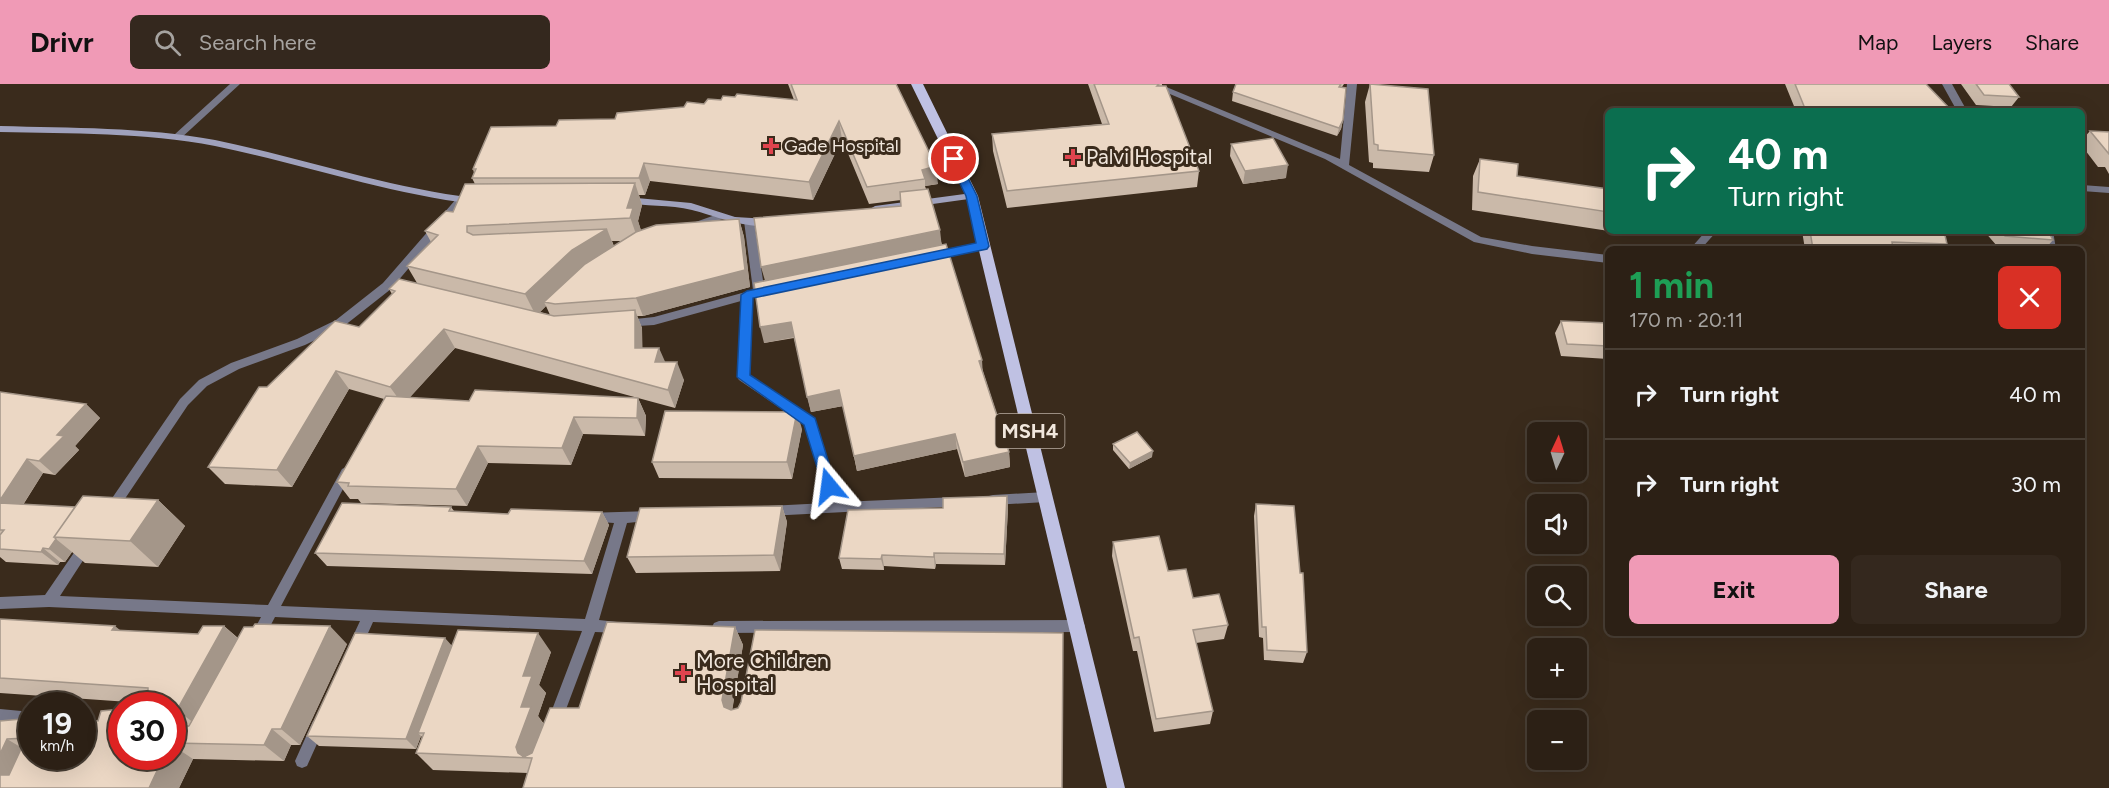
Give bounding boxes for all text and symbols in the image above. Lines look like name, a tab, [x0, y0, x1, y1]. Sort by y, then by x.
search box	[130, 15, 550, 69]
text: Drivr	[30, 25, 94, 59]
icon: search	[151, 26, 184, 59]
text: Search here	[199, 29, 316, 56]
text: Map	[1858, 30, 1898, 55]
text: Layers	[1931, 30, 1992, 55]
text: Share	[2025, 30, 2079, 55]
text: 40 m	[1728, 129, 1828, 180]
icon: right	[1629, 132, 1707, 210]
pin	[928, 133, 979, 184]
place label: Gade Hospital	[784, 135, 899, 157]
marker: Gade Hospital	[762, 137, 780, 155]
icon: arrive	[937, 142, 970, 175]
place label: Palvi Hospital	[1086, 144, 1213, 169]
marker: Palvi Hospital	[1064, 148, 1082, 166]
text: Turn right	[1728, 180, 1844, 213]
text: 1 min	[1629, 264, 1714, 307]
button: close	[1998, 266, 2061, 329]
text: 170 m · 20:11	[1629, 308, 1743, 332]
icon: right	[1629, 378, 1662, 411]
text: Turn right	[1680, 381, 1779, 408]
text: 40 m	[2009, 381, 2061, 408]
road number: MSH4	[996, 414, 1064, 448]
north arrow	[1527, 422, 1587, 482]
map controls	[1527, 422, 1587, 770]
position arrow	[797, 454, 861, 518]
icon: right	[1629, 468, 1662, 501]
text: Turn right	[1680, 471, 1779, 498]
text: 30 m	[2011, 471, 2061, 498]
button: sound	[1527, 494, 1587, 554]
button: Exit	[1629, 555, 1839, 624]
button: Share	[1851, 555, 2061, 624]
button: search	[1527, 566, 1587, 626]
button: +	[1527, 638, 1587, 698]
place label: More Children Hospital	[696, 648, 829, 697]
marker: More Children Hospital	[674, 664, 692, 682]
speed limit sign: 30	[108, 692, 186, 770]
text: 19	[42, 705, 72, 742]
button: −	[1527, 710, 1587, 770]
text: km/h	[40, 737, 74, 755]

